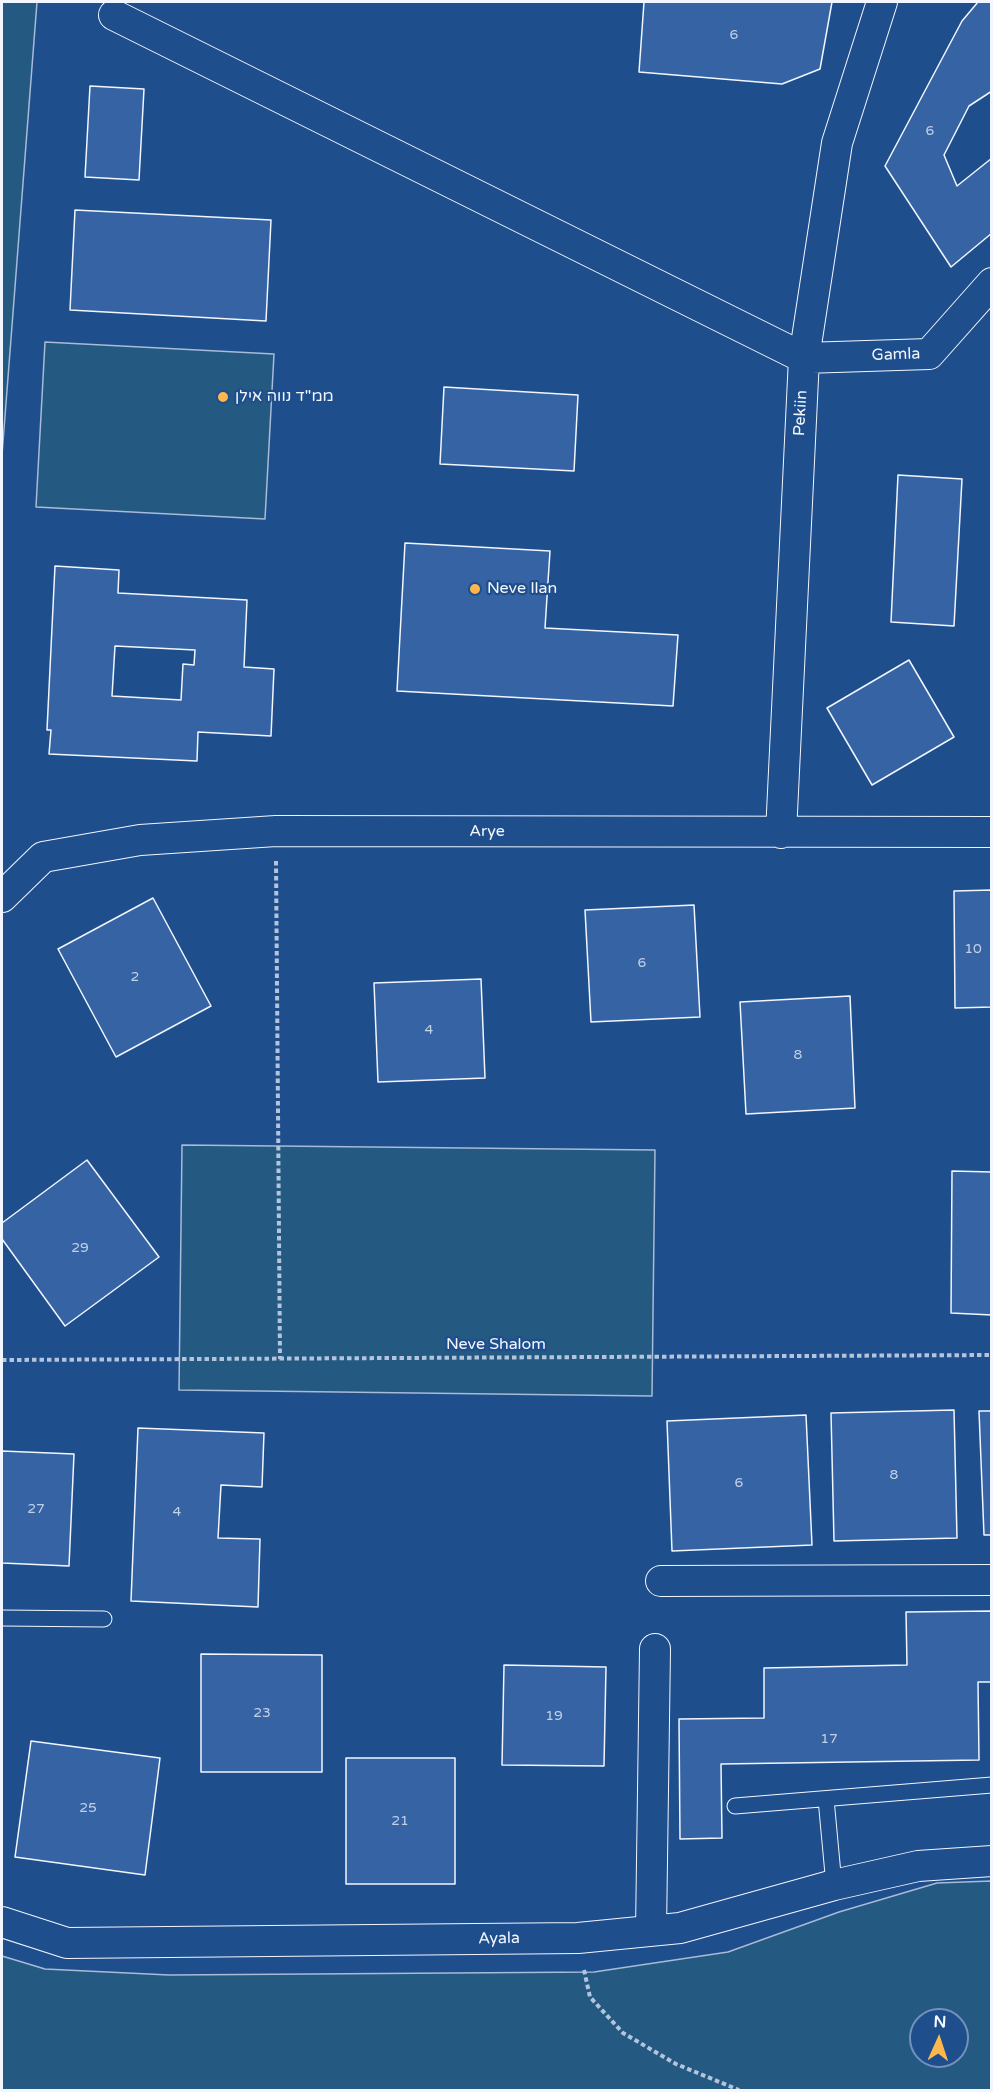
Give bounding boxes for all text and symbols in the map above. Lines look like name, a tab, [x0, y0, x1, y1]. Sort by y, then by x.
house number: 6	[730, 27, 738, 43]
house number: 6	[926, 123, 934, 139]
street label: Gamla	[871, 345, 921, 365]
place label: ממ"ד נווה אילן	[235, 387, 334, 407]
marker: ממ"ד נווה אילן	[216, 390, 230, 404]
street label: Pekiin	[790, 390, 812, 436]
place label: Neve Ilan	[487, 579, 557, 599]
marker: Neve Ilan	[468, 582, 482, 596]
street label: Arye	[469, 822, 505, 842]
house number: 10	[964, 941, 982, 957]
house number: 6	[638, 955, 646, 971]
house number: 2	[131, 969, 139, 985]
house number: 4	[425, 1022, 433, 1038]
house number: 8	[794, 1047, 802, 1063]
house number: 29	[71, 1240, 89, 1256]
street label: Neve Shalom	[446, 1335, 546, 1355]
house number: 8	[890, 1467, 898, 1483]
house number: 6	[735, 1475, 743, 1491]
house number: 27	[27, 1501, 45, 1517]
house number: 4	[173, 1504, 181, 1520]
house number: 23	[253, 1705, 271, 1721]
house number: 19	[545, 1708, 563, 1724]
house number: 17	[820, 1731, 838, 1747]
house number: 25	[79, 1800, 97, 1816]
house number: 21	[391, 1813, 409, 1829]
street label: Ayala	[478, 1929, 520, 1949]
north arrow	[909, 2008, 969, 2068]
text: N	[933, 2012, 947, 2032]

